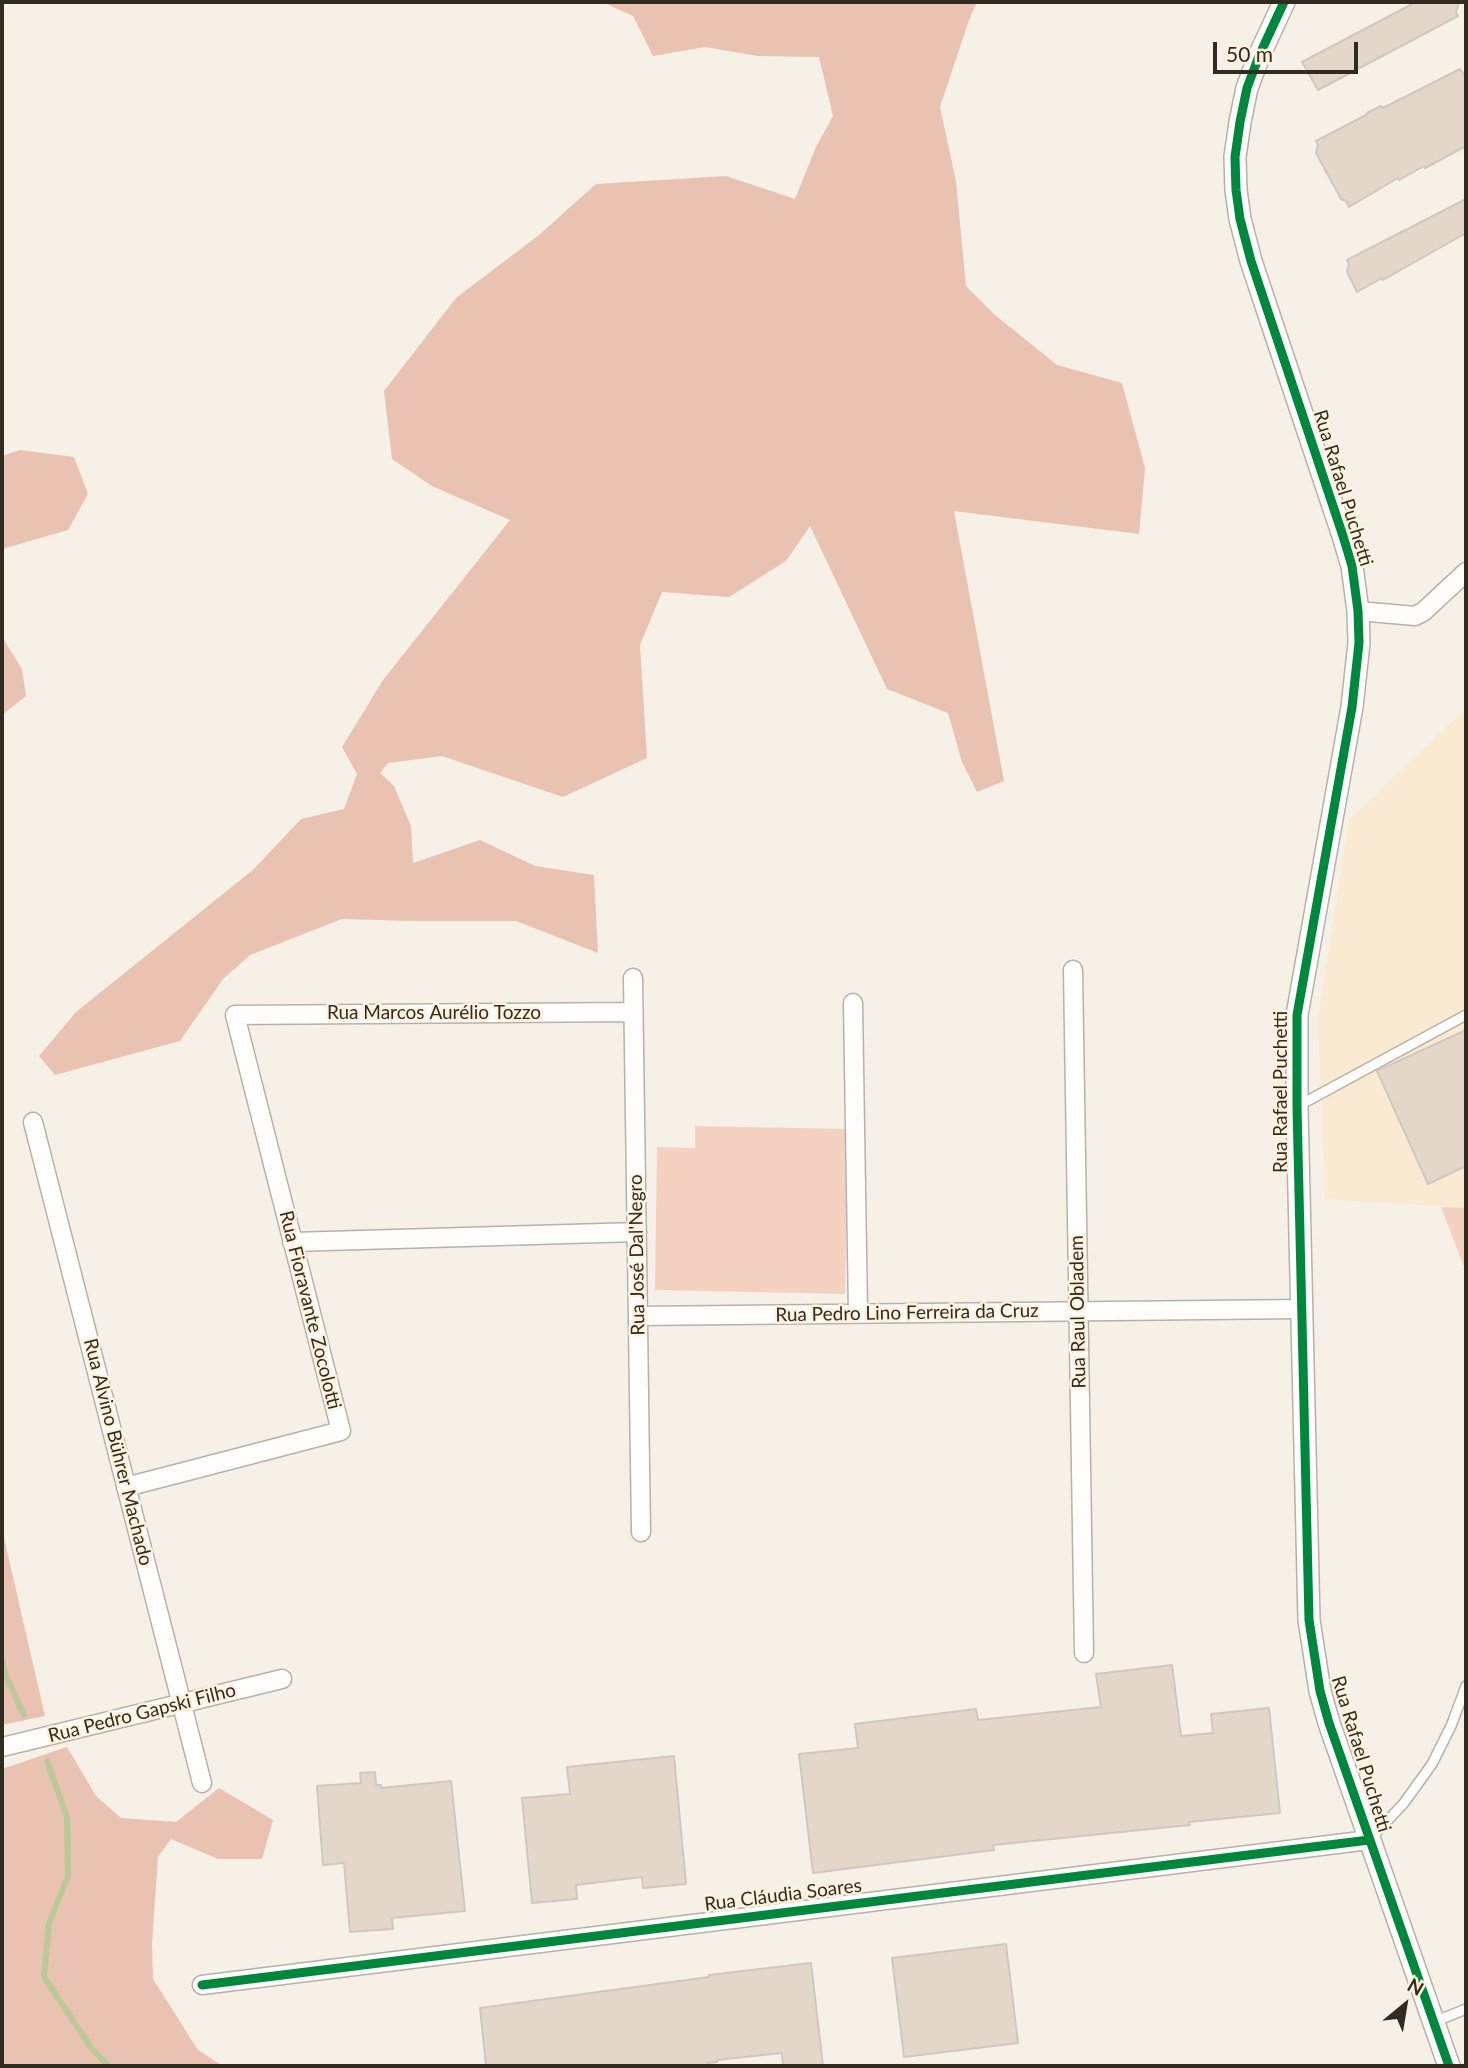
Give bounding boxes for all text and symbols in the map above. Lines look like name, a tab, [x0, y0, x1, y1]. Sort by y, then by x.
scale bar	[1216, 28, 1361, 72]
text: 50 m	[1226, 41, 1273, 66]
street label: Rua Rafael Puchetti	[1308, 407, 1378, 569]
street label: Rua Marcos Aurélio Tozzo	[327, 1002, 541, 1024]
street label: Rua Rafael Puchetti	[1270, 1011, 1292, 1173]
street label: Rua José Dal'Negro	[624, 1174, 650, 1336]
street label: Rua Fioravante Zocolotti	[274, 1208, 346, 1412]
street label: Rua Raul Obladem	[1065, 1235, 1091, 1389]
street label: Rua Pedro Lino Ferreira da Cruz	[775, 1299, 1039, 1327]
street label: Rua Alvino Bührer Machado	[79, 1336, 157, 1568]
street label: Rua Rafael Puchetti	[1326, 1673, 1396, 1835]
street label: Rua Pedro Gapski Filho	[46, 1679, 238, 1747]
street label: Rua Cláudia Soares	[703, 1874, 863, 1916]
north arrow	[1370, 1970, 1440, 2040]
text: N	[1404, 1973, 1428, 2000]

